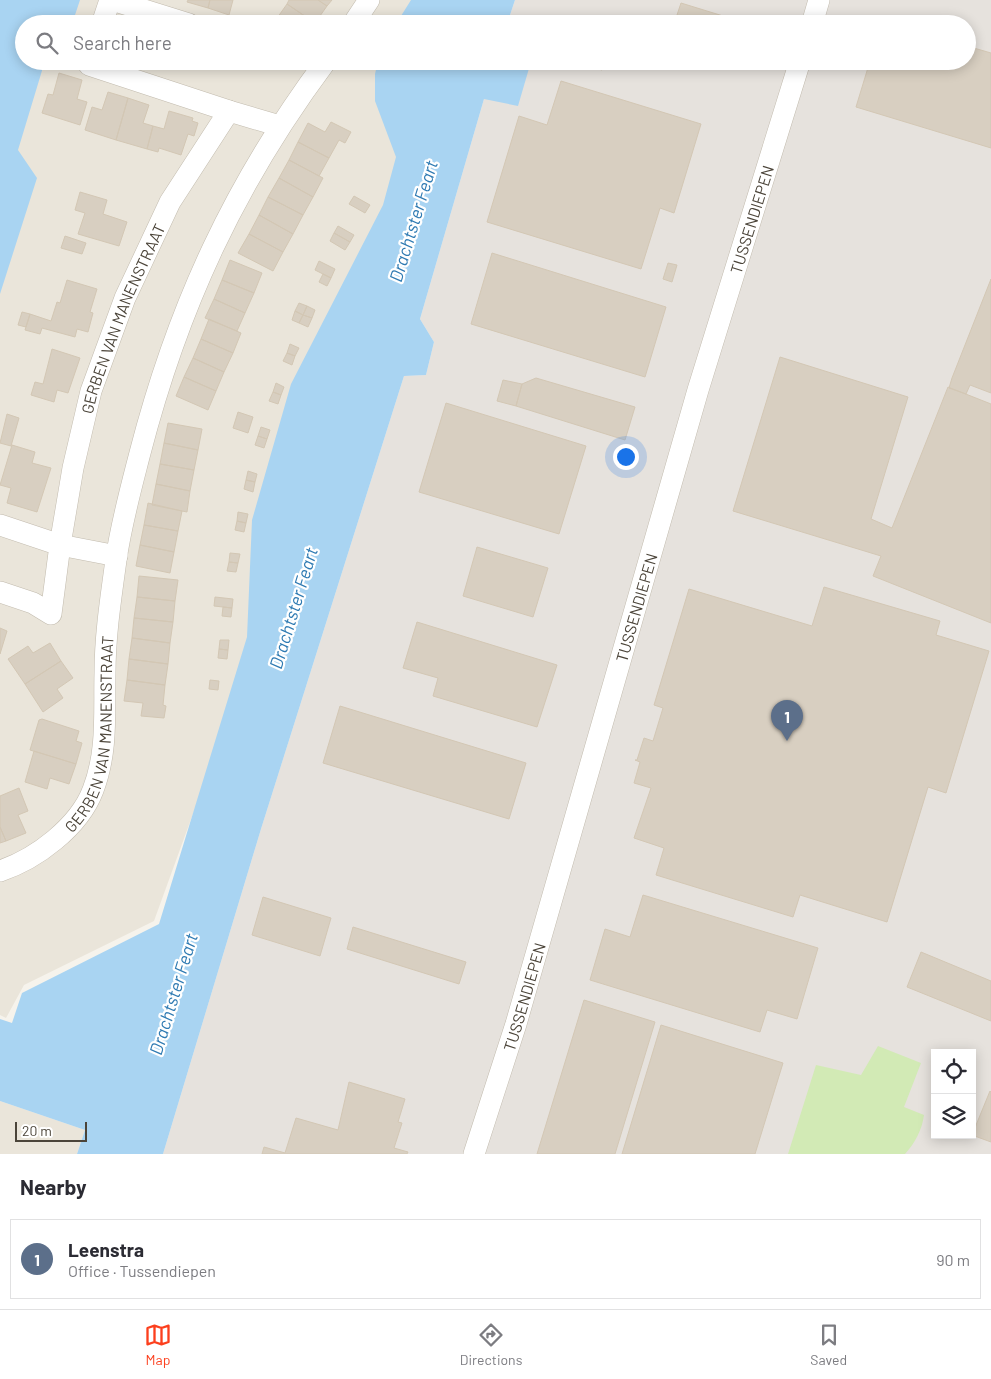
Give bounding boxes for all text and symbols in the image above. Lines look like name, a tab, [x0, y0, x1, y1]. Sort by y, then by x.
search box	[15, 15, 976, 70]
icon: search	[33, 29, 61, 57]
text: Search here	[73, 31, 172, 54]
water label: Drachtster Feart	[384, 157, 442, 284]
street label: TUSSENDIEPEN	[725, 163, 777, 276]
street label: GERBEN VAN MANENSTRAAT	[77, 220, 168, 415]
your location	[613, 444, 639, 470]
water label: Drachtster Feart	[264, 544, 322, 671]
street label: TUSSENDIEPEN	[611, 551, 660, 664]
street label: GERBEN VAN MANENSTRAAT	[60, 635, 116, 835]
pin: 1	[771, 700, 803, 741]
water label: Drachtster Feart	[144, 930, 202, 1057]
street label: TUSSENDIEPEN	[498, 940, 548, 1053]
map controls	[931, 1049, 976, 1139]
button: locate	[931, 1049, 976, 1094]
button: layers	[931, 1094, 976, 1139]
scale bar	[15, 1119, 88, 1142]
text: 20 m	[22, 1122, 52, 1139]
text: Nearby	[20, 1174, 86, 1199]
text: Leenstra	[68, 1238, 144, 1261]
text: 1	[34, 1250, 40, 1269]
text: 90 m	[936, 1250, 970, 1269]
text: Office · Tussendiepen	[68, 1261, 216, 1280]
tab: Map	[144, 1321, 172, 1368]
tab: Directions	[460, 1321, 522, 1368]
tab: Saved	[810, 1321, 847, 1368]

